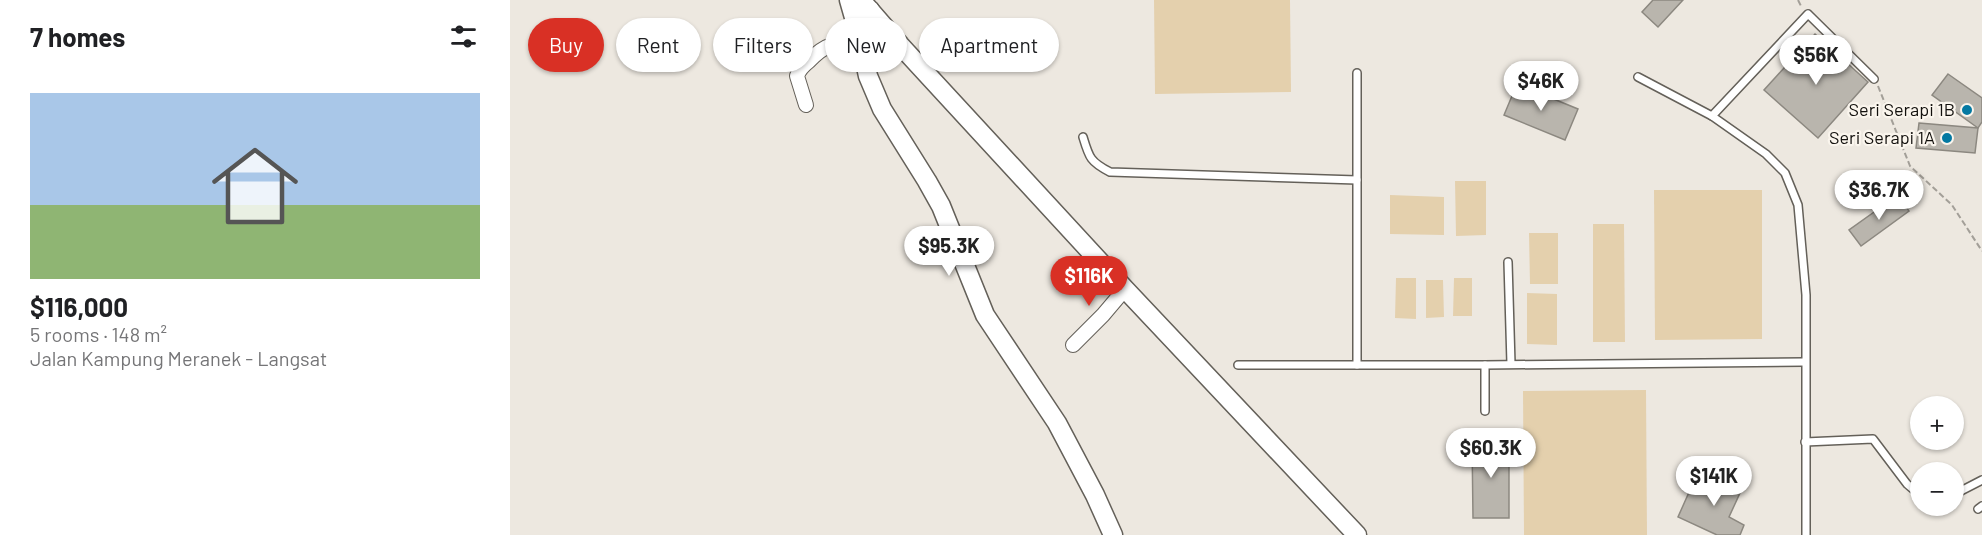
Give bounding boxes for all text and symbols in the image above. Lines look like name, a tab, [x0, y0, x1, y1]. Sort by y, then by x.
chip: Buy	[528, 18, 604, 72]
chip: Rent	[616, 18, 701, 72]
chip: Filters	[713, 18, 813, 72]
chip: New	[825, 18, 907, 72]
chip: Apartment	[919, 18, 1059, 72]
icon: filters	[447, 20, 480, 53]
text: 7 homes	[30, 21, 125, 52]
pin: $56K	[1780, 35, 1852, 86]
text: $56K	[1793, 42, 1839, 66]
pin: $46K	[1505, 61, 1577, 112]
text: $46K	[1518, 68, 1564, 92]
place label: Seri Serapi 1B	[1849, 98, 1955, 120]
marker: Seri Serapi 1B	[1960, 103, 1974, 117]
place label: Seri Serapi 1A	[1829, 126, 1935, 148]
marker: Seri Serapi 1A	[1940, 131, 1954, 145]
icon: home	[201, 132, 309, 240]
pin: $36.7K	[1830, 170, 1928, 221]
text: $36.7K	[1849, 177, 1909, 201]
pin: $95.3K	[900, 226, 998, 277]
text: $95.3K	[918, 233, 980, 257]
pin: $116K	[1047, 256, 1131, 307]
text: $116K	[1065, 263, 1114, 287]
text: $116,000	[30, 291, 128, 322]
text: 5 rooms · 148 m²	[30, 322, 167, 346]
text: Jalan Kampung Meranek - Langsat	[30, 346, 327, 370]
map controls	[1910, 396, 1964, 516]
button: +	[1910, 396, 1964, 450]
pin: $60.3K	[1442, 428, 1540, 479]
text: $60.3K	[1460, 435, 1522, 459]
pin: $141K	[1672, 456, 1756, 507]
button: −	[1910, 462, 1964, 516]
text: $141K	[1690, 463, 1738, 487]

